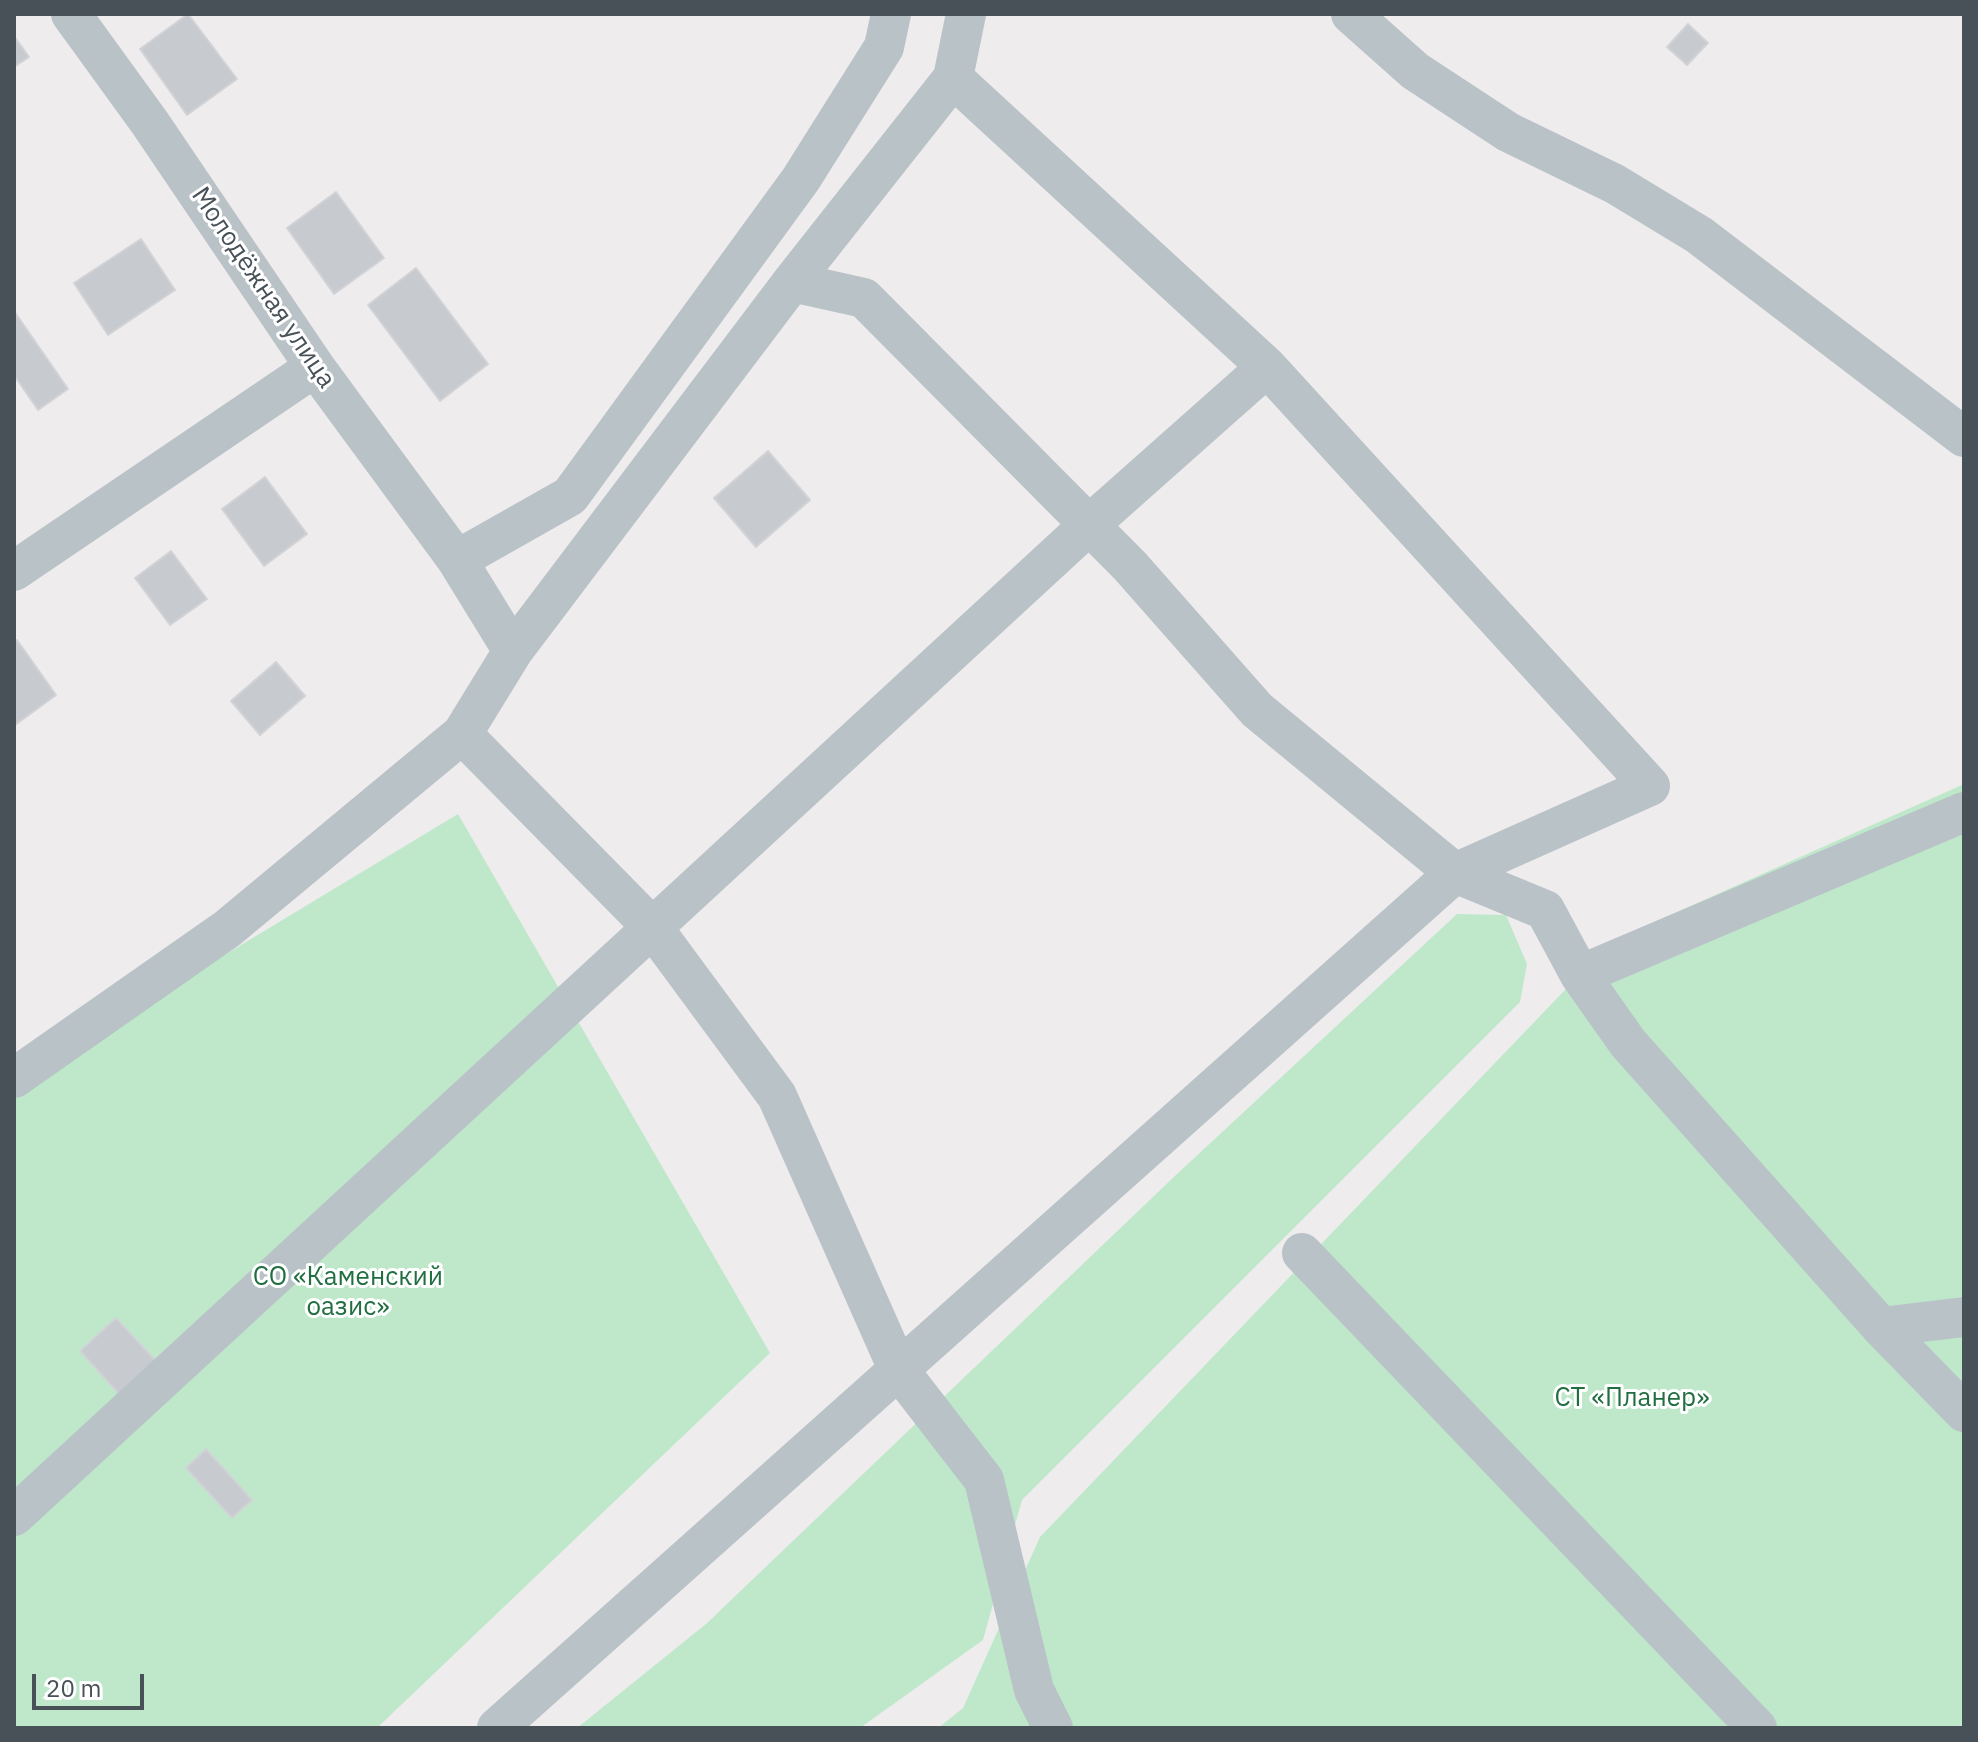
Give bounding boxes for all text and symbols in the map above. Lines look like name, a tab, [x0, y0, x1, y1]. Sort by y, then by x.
street label: Молодёжная улица	[184, 182, 342, 394]
park label: СО «Каменский оазис»	[253, 1261, 443, 1322]
park label: СТ «Планер»	[1555, 1382, 1709, 1414]
scale bar	[36, 1658, 148, 1708]
text: 20 m	[46, 1672, 101, 1704]

